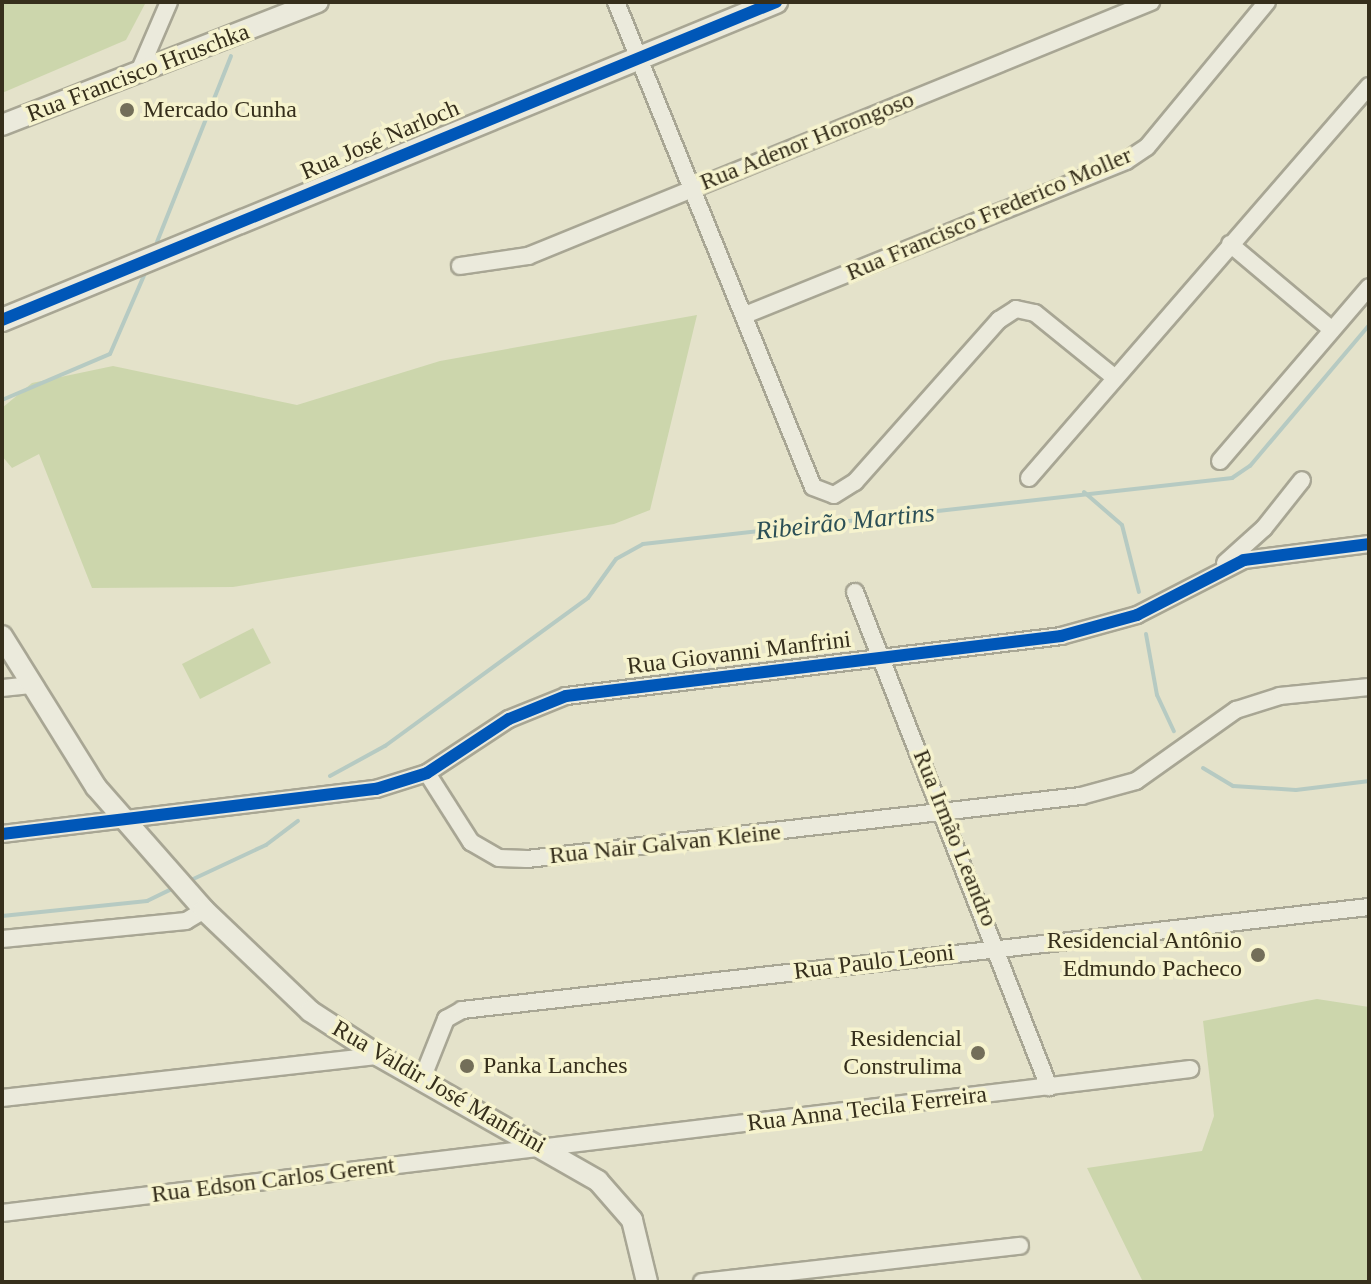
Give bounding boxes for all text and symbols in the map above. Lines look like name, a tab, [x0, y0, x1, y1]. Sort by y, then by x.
street label: Rua Francisco Hruschka	[23, 17, 253, 129]
street label: Rua Adenor Horongoso	[695, 85, 919, 197]
street label: Rua José Narloch	[296, 94, 464, 186]
place label: Mercado Cunha	[143, 96, 297, 124]
marker: Mercado Cunha	[118, 101, 136, 119]
street label: Rua Francisco Frederico Moller	[842, 141, 1136, 287]
water label: Ribeirão Martins	[754, 497, 936, 547]
street label: Rua Giovanni Manfrini	[625, 625, 853, 681]
street label: Rua Irmão Leandro	[906, 745, 1004, 931]
street label: Rua Nair Galvan Kleine	[548, 818, 782, 870]
place label: Residencial Antônio Edmundo Pacheco	[1045, 927, 1242, 983]
street label: Rua Paulo Leoni	[792, 938, 956, 986]
marker: Residencial Antônio Edmundo Pacheco	[1249, 946, 1267, 964]
street label: Rua Valdir José Manfrini	[327, 1014, 551, 1160]
place label: Residencial Construlima	[843, 1025, 962, 1081]
marker: Residencial Construlima	[969, 1044, 987, 1062]
place label: Panka Lanches	[483, 1052, 628, 1080]
marker: Panka Lanches	[458, 1057, 476, 1075]
street label: Rua Anna Tecila Ferreira	[745, 1080, 989, 1138]
street label: Rua Edson Carlos Gerent	[150, 1151, 396, 1209]

